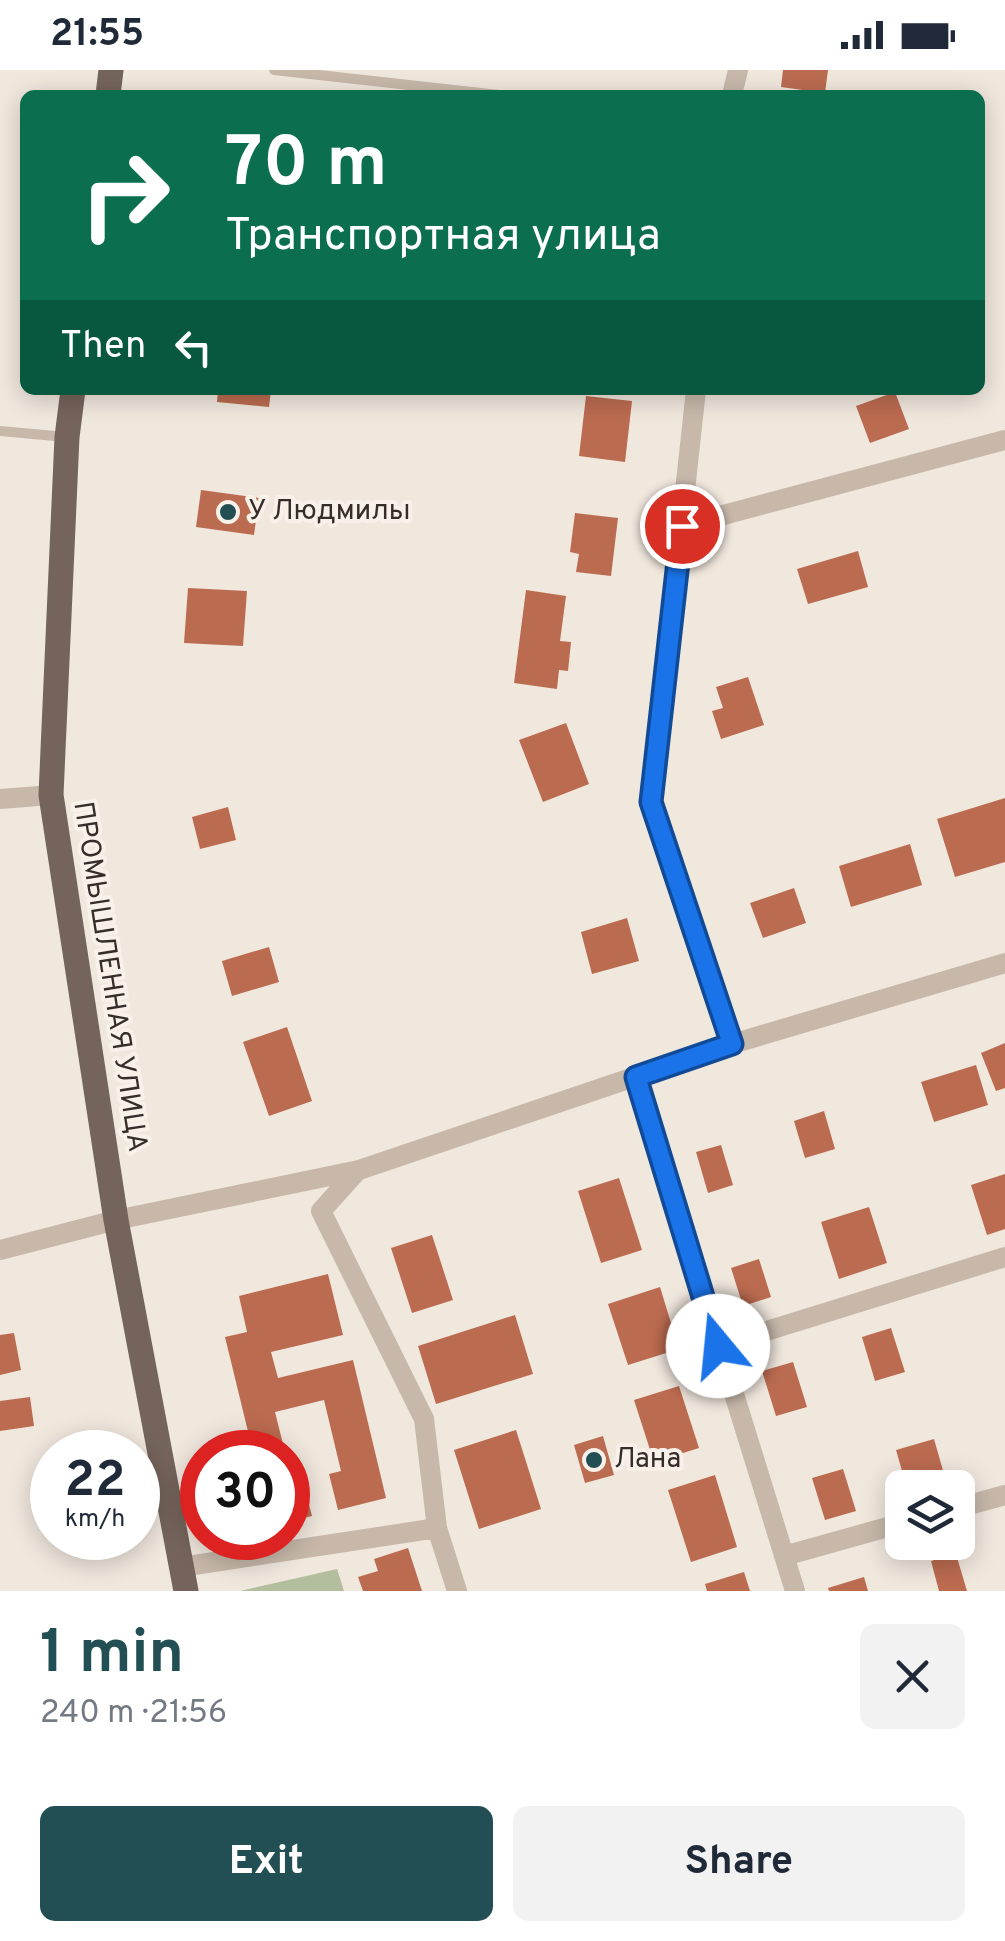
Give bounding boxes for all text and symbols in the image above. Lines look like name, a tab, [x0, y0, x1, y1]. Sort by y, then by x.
text: 21:55	[50, 11, 144, 60]
text: 70 m	[225, 122, 388, 211]
icon: right	[60, 130, 190, 260]
text: Транспортная улица	[225, 209, 661, 266]
icon: left	[166, 320, 221, 375]
text: Then	[60, 323, 146, 372]
pin	[640, 484, 725, 569]
place label: У Людмилы	[248, 494, 410, 530]
icon: arrive	[655, 499, 710, 554]
marker: У Людмилы	[217, 501, 239, 523]
street label: ПРОМЫШЛЕННАЯ УЛИЦА	[63, 799, 155, 1155]
position arrow	[666, 1294, 770, 1398]
speed limit sign: 30	[180, 1430, 310, 1560]
place label: Лана	[614, 1442, 681, 1478]
marker: Лана	[583, 1449, 605, 1471]
text: 22	[64, 1451, 126, 1514]
map controls	[885, 1470, 975, 1560]
button: layers	[885, 1470, 975, 1560]
text: km/h	[65, 1504, 125, 1536]
text: 1 min	[40, 1618, 184, 1694]
button: close	[860, 1624, 965, 1729]
text: 240 m · 21:56	[40, 1694, 227, 1734]
button: Exit	[40, 1806, 493, 1921]
button: Share	[513, 1806, 965, 1921]

